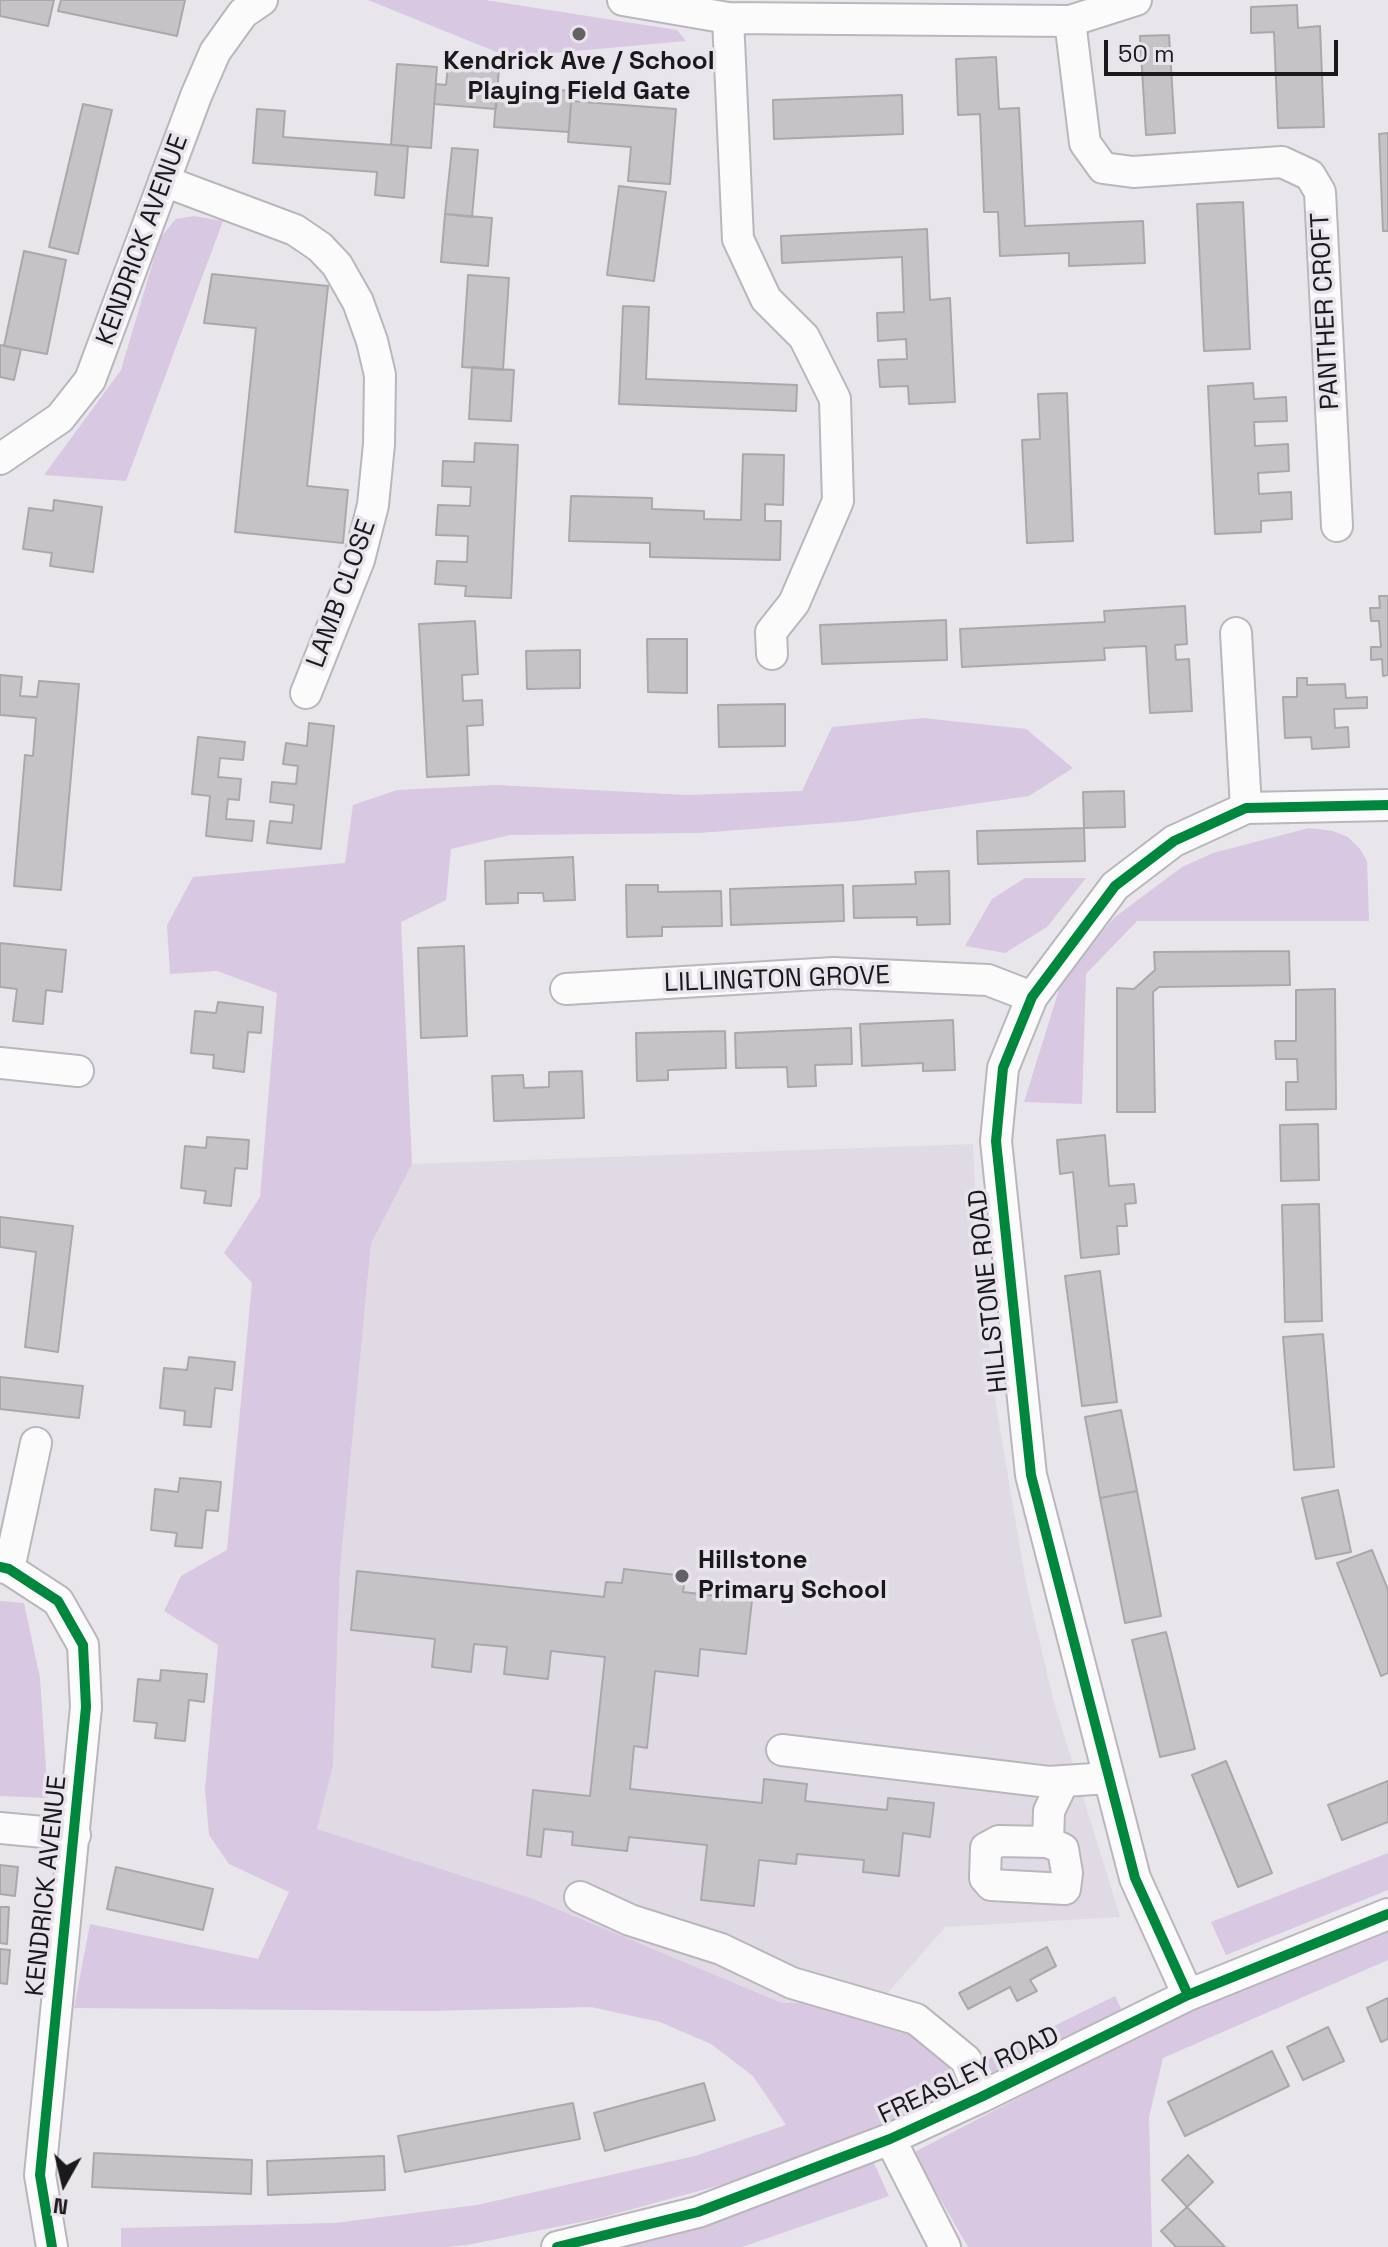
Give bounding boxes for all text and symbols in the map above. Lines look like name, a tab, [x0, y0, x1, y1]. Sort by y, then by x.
scale bar	[1108, 24, 1342, 74]
marker: Kendrick Ave / School Playing Field Gate	[570, 25, 588, 43]
text: 50 m	[1118, 38, 1175, 69]
place label: Kendrick Ave / School Playing Field Gate	[443, 46, 715, 108]
street label: KENDRICK AVENUE	[90, 130, 196, 350]
street label: PANTHER CROFT	[1305, 211, 1347, 411]
street label: LAMB CLOSE	[301, 516, 383, 672]
street label: LILLINGTON GROVE	[663, 960, 891, 1000]
street label: HILLSTONE ROAD	[963, 1188, 1015, 1394]
place label: Hillstone Primary School	[698, 1545, 887, 1606]
marker: Hillstone Primary School	[673, 1567, 691, 1585]
street label: KENDRICK AVENUE	[20, 1774, 74, 1998]
street label: FREASLEY ROAD	[874, 2020, 1064, 2132]
north arrow	[24, 2143, 104, 2223]
text: N	[51, 2192, 70, 2222]

